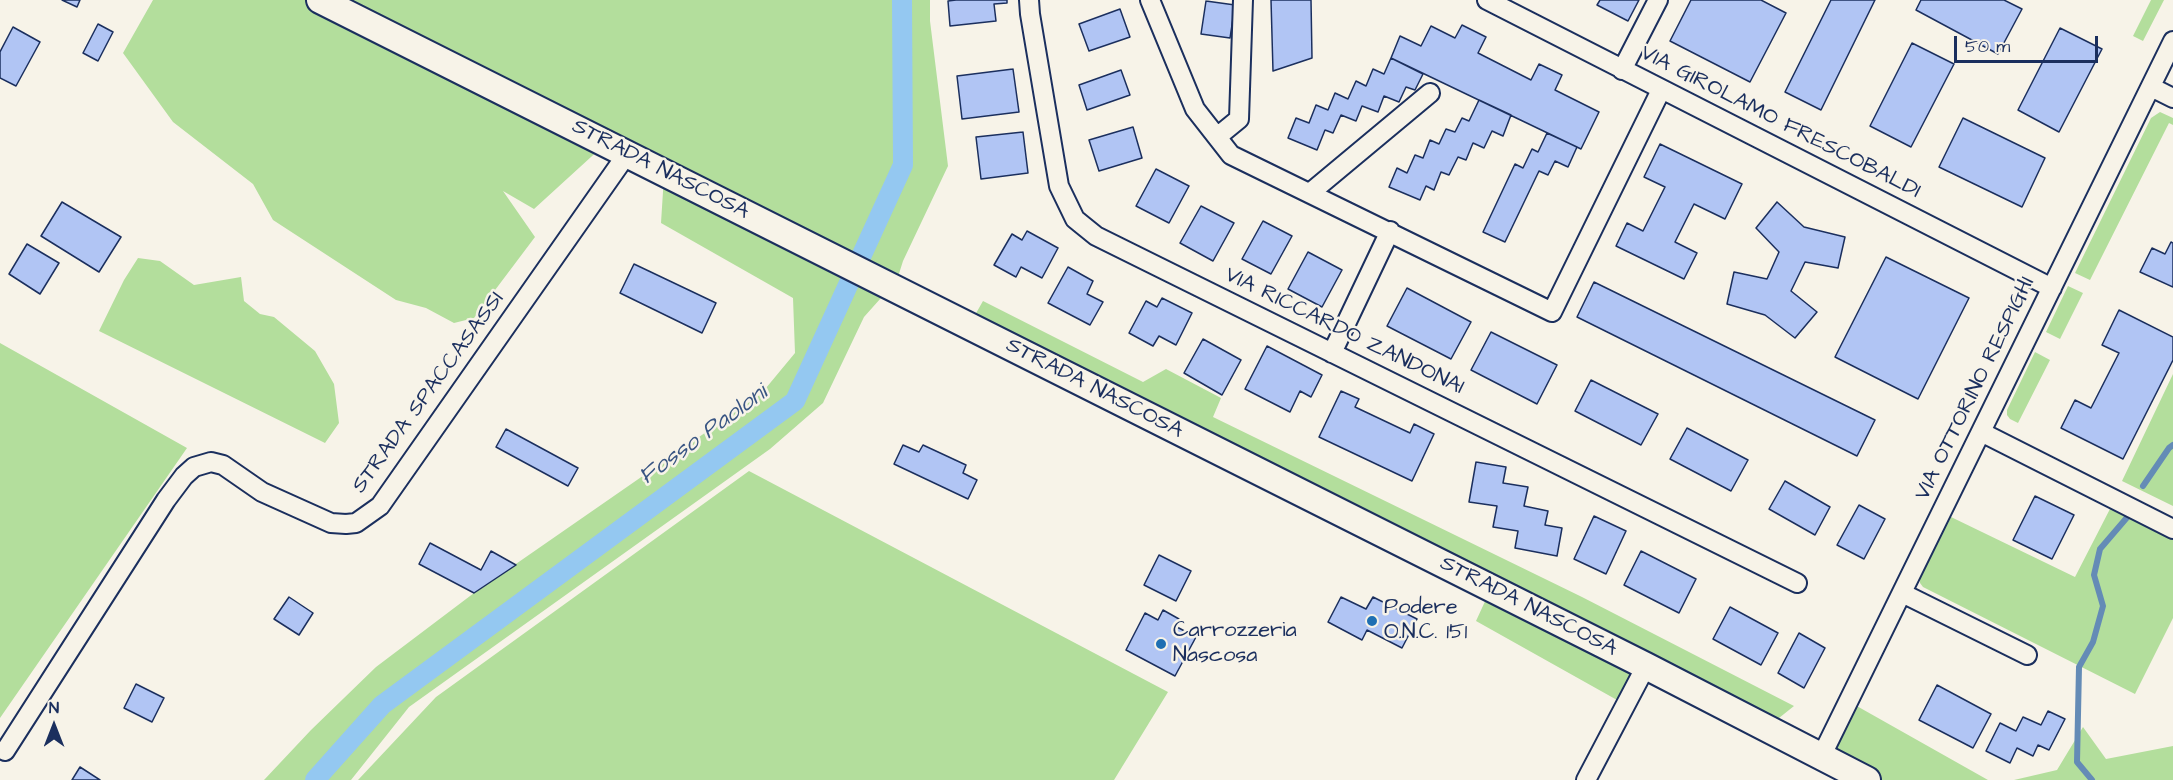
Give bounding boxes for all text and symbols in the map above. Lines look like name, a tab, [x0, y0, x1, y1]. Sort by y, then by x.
scale bar	[1957, 24, 2101, 62]
text: 50 m	[1965, 34, 2010, 59]
street label: VIA GIROLAMO FRESCOBALDI	[1635, 41, 1925, 205]
street label: STRADA NASCOSA	[567, 114, 753, 226]
street label: VIA RICCARDO ZANDONAI	[1220, 262, 1468, 402]
street label: VIA OTTORINO RESPIGHI	[1910, 273, 2042, 505]
street label: STRADA SPACCASASSI	[347, 287, 511, 499]
street label: STRADA NASCOSA	[1001, 333, 1187, 445]
water label: Fosso Paoloni	[634, 380, 774, 492]
street label: STRADA NASCOSA	[1435, 551, 1621, 663]
place label: Podere O.N.C. 151	[1384, 595, 1467, 646]
marker: Podere O.N.C. 151	[1365, 614, 1379, 628]
place label: Carrozzeria Nascosa	[1173, 618, 1297, 670]
marker: Carrozzeria Nascosa	[1154, 637, 1168, 651]
north arrow	[24, 696, 84, 756]
text: N	[49, 697, 59, 719]

